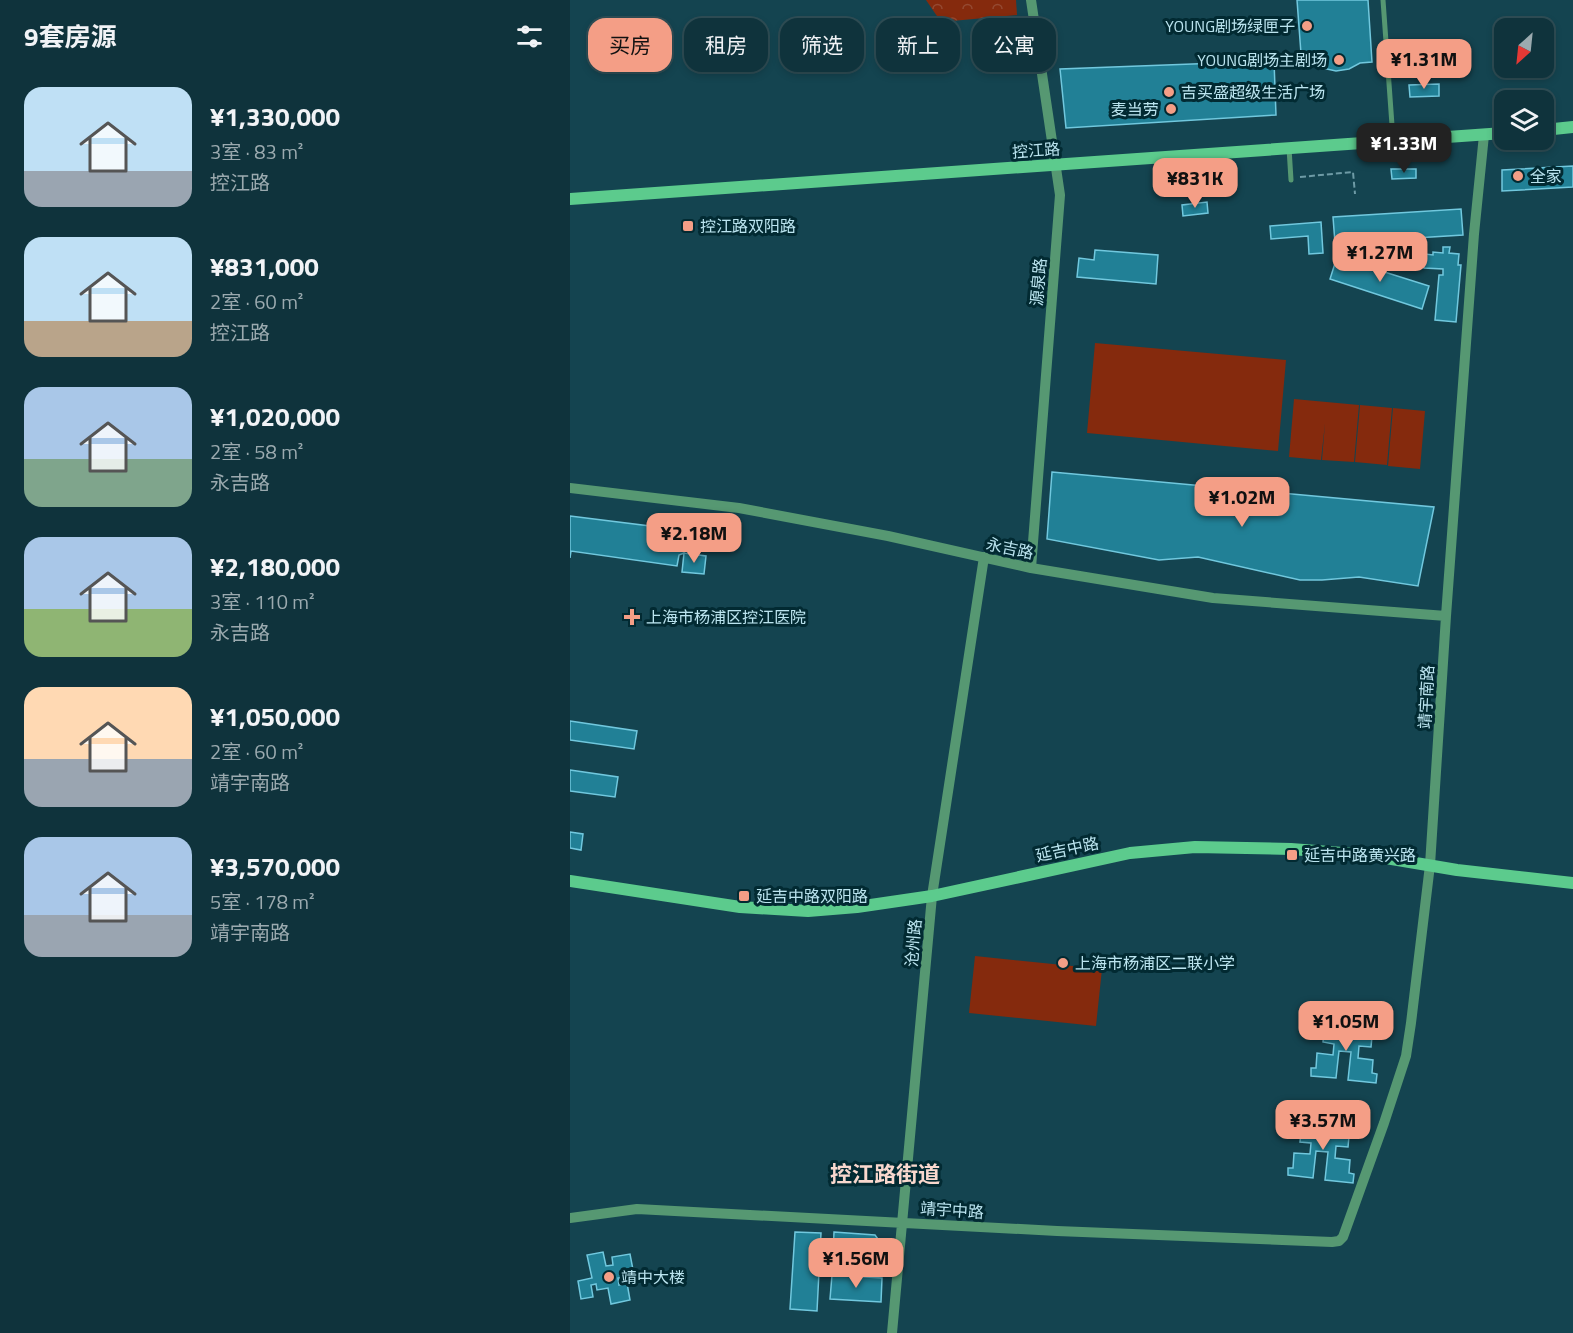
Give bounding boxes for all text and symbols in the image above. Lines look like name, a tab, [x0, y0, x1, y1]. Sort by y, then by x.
place label: YOUNG剧场绿匣子	[1165, 14, 1295, 38]
text: 9套房源	[24, 17, 117, 56]
chip: 买房	[588, 18, 672, 72]
chip: 租房	[684, 18, 768, 72]
chip: 筛选	[780, 18, 864, 72]
chip: 新上	[876, 18, 960, 72]
chip: 公寓	[972, 18, 1056, 72]
north arrow	[1494, 18, 1554, 78]
map controls	[1494, 18, 1554, 150]
marker: YOUNG剧场绿匣子	[1300, 19, 1314, 33]
icon: filters	[513, 20, 546, 53]
pin: ¥1.31M	[1375, 39, 1473, 90]
text: ¥1.31M	[1390, 43, 1458, 74]
place label: YOUNG剧场主剧场	[1197, 48, 1327, 72]
marker: YOUNG剧场主剧场	[1332, 53, 1346, 67]
place label: 吉买盛超级生活广场	[1181, 80, 1325, 104]
marker: 吉买盛超级生活广场	[1162, 85, 1176, 99]
button: layers	[1494, 90, 1554, 150]
text: ¥1,330,000	[210, 97, 340, 136]
place label: 麦当劳	[1111, 97, 1159, 121]
marker: 麦当劳	[1164, 102, 1178, 116]
icon: home	[72, 111, 144, 183]
pin: ¥1.33M	[1355, 123, 1453, 174]
text: ¥1.33M	[1370, 127, 1438, 158]
text: 3室 · 83 m²	[210, 136, 303, 167]
street label: 控江路	[1011, 136, 1061, 164]
pin: ¥831K	[1153, 158, 1237, 209]
text: ¥831K	[1167, 162, 1223, 193]
place label: 全家	[1530, 164, 1562, 188]
text: 控江路	[210, 167, 270, 198]
marker: 全家	[1511, 169, 1525, 183]
place label: 控江路双阳路	[700, 214, 796, 238]
marker: 控江路双阳路	[681, 219, 695, 233]
pin: ¥1.27M	[1331, 232, 1429, 283]
text: ¥1.27M	[1346, 236, 1414, 267]
text: ¥831,000	[210, 247, 319, 286]
street label: 源泉路	[1024, 257, 1052, 307]
icon: home	[72, 261, 144, 333]
text: 2室 · 60 m²	[210, 286, 303, 317]
text: 控江路	[210, 317, 270, 348]
text: ¥1,020,000	[210, 397, 340, 436]
icon: home	[72, 411, 144, 483]
text: 2室 · 58 m²	[210, 436, 303, 467]
text: 永吉路	[210, 467, 270, 498]
pin: ¥1.02M	[1193, 477, 1291, 528]
text: ¥1.02M	[1208, 481, 1276, 512]
pin: ¥2.18M	[645, 513, 743, 564]
text: ¥2.18M	[660, 517, 728, 548]
street label: 永吉路	[984, 531, 1036, 565]
text: ¥2,180,000	[210, 547, 340, 586]
icon: home	[72, 561, 144, 633]
text: 3室 · 110 m²	[210, 586, 315, 617]
place label: 上海市杨浦区控江医院	[646, 605, 806, 629]
marker: 上海市杨浦区控江医院	[623, 608, 641, 626]
text: 永吉路	[210, 617, 270, 648]
street label: 靖宇南路	[1412, 664, 1440, 730]
text: ¥1,050,000	[210, 697, 340, 736]
icon: home	[72, 711, 144, 783]
text: 2室 · 60 m²	[210, 736, 303, 767]
text: 靖宇南路	[210, 767, 290, 798]
street label: 延吉中路	[1033, 831, 1101, 867]
place label: 延吉中路黄兴路	[1304, 843, 1416, 867]
text: ¥3,570,000	[210, 847, 340, 886]
marker: 延吉中路黄兴路	[1285, 848, 1299, 862]
icon: home	[72, 861, 144, 933]
place label: 延吉中路双阳路	[756, 884, 868, 908]
text: 5室 · 178 m²	[210, 886, 315, 917]
marker: 延吉中路双阳路	[737, 889, 751, 903]
text: 靖宇南路	[210, 917, 290, 948]
street label: 沧州路	[899, 918, 927, 968]
place label: 上海市杨浦区二联小学	[1075, 951, 1235, 975]
marker: 上海市杨浦区二联小学	[1056, 956, 1070, 970]
pin: ¥1.05M	[1297, 1001, 1395, 1052]
text: ¥1.05M	[1312, 1005, 1380, 1036]
pin: ¥3.57M	[1274, 1100, 1372, 1151]
text: ¥3.57M	[1289, 1104, 1357, 1135]
district label: 控江路街道	[830, 1157, 940, 1191]
street label: 靖宇中路	[919, 1196, 985, 1224]
pin: ¥1.56M	[807, 1238, 905, 1289]
text: ¥1.56M	[822, 1242, 890, 1273]
place label: 靖中大楼	[621, 1265, 685, 1289]
marker: 靖中大楼	[602, 1270, 616, 1284]

